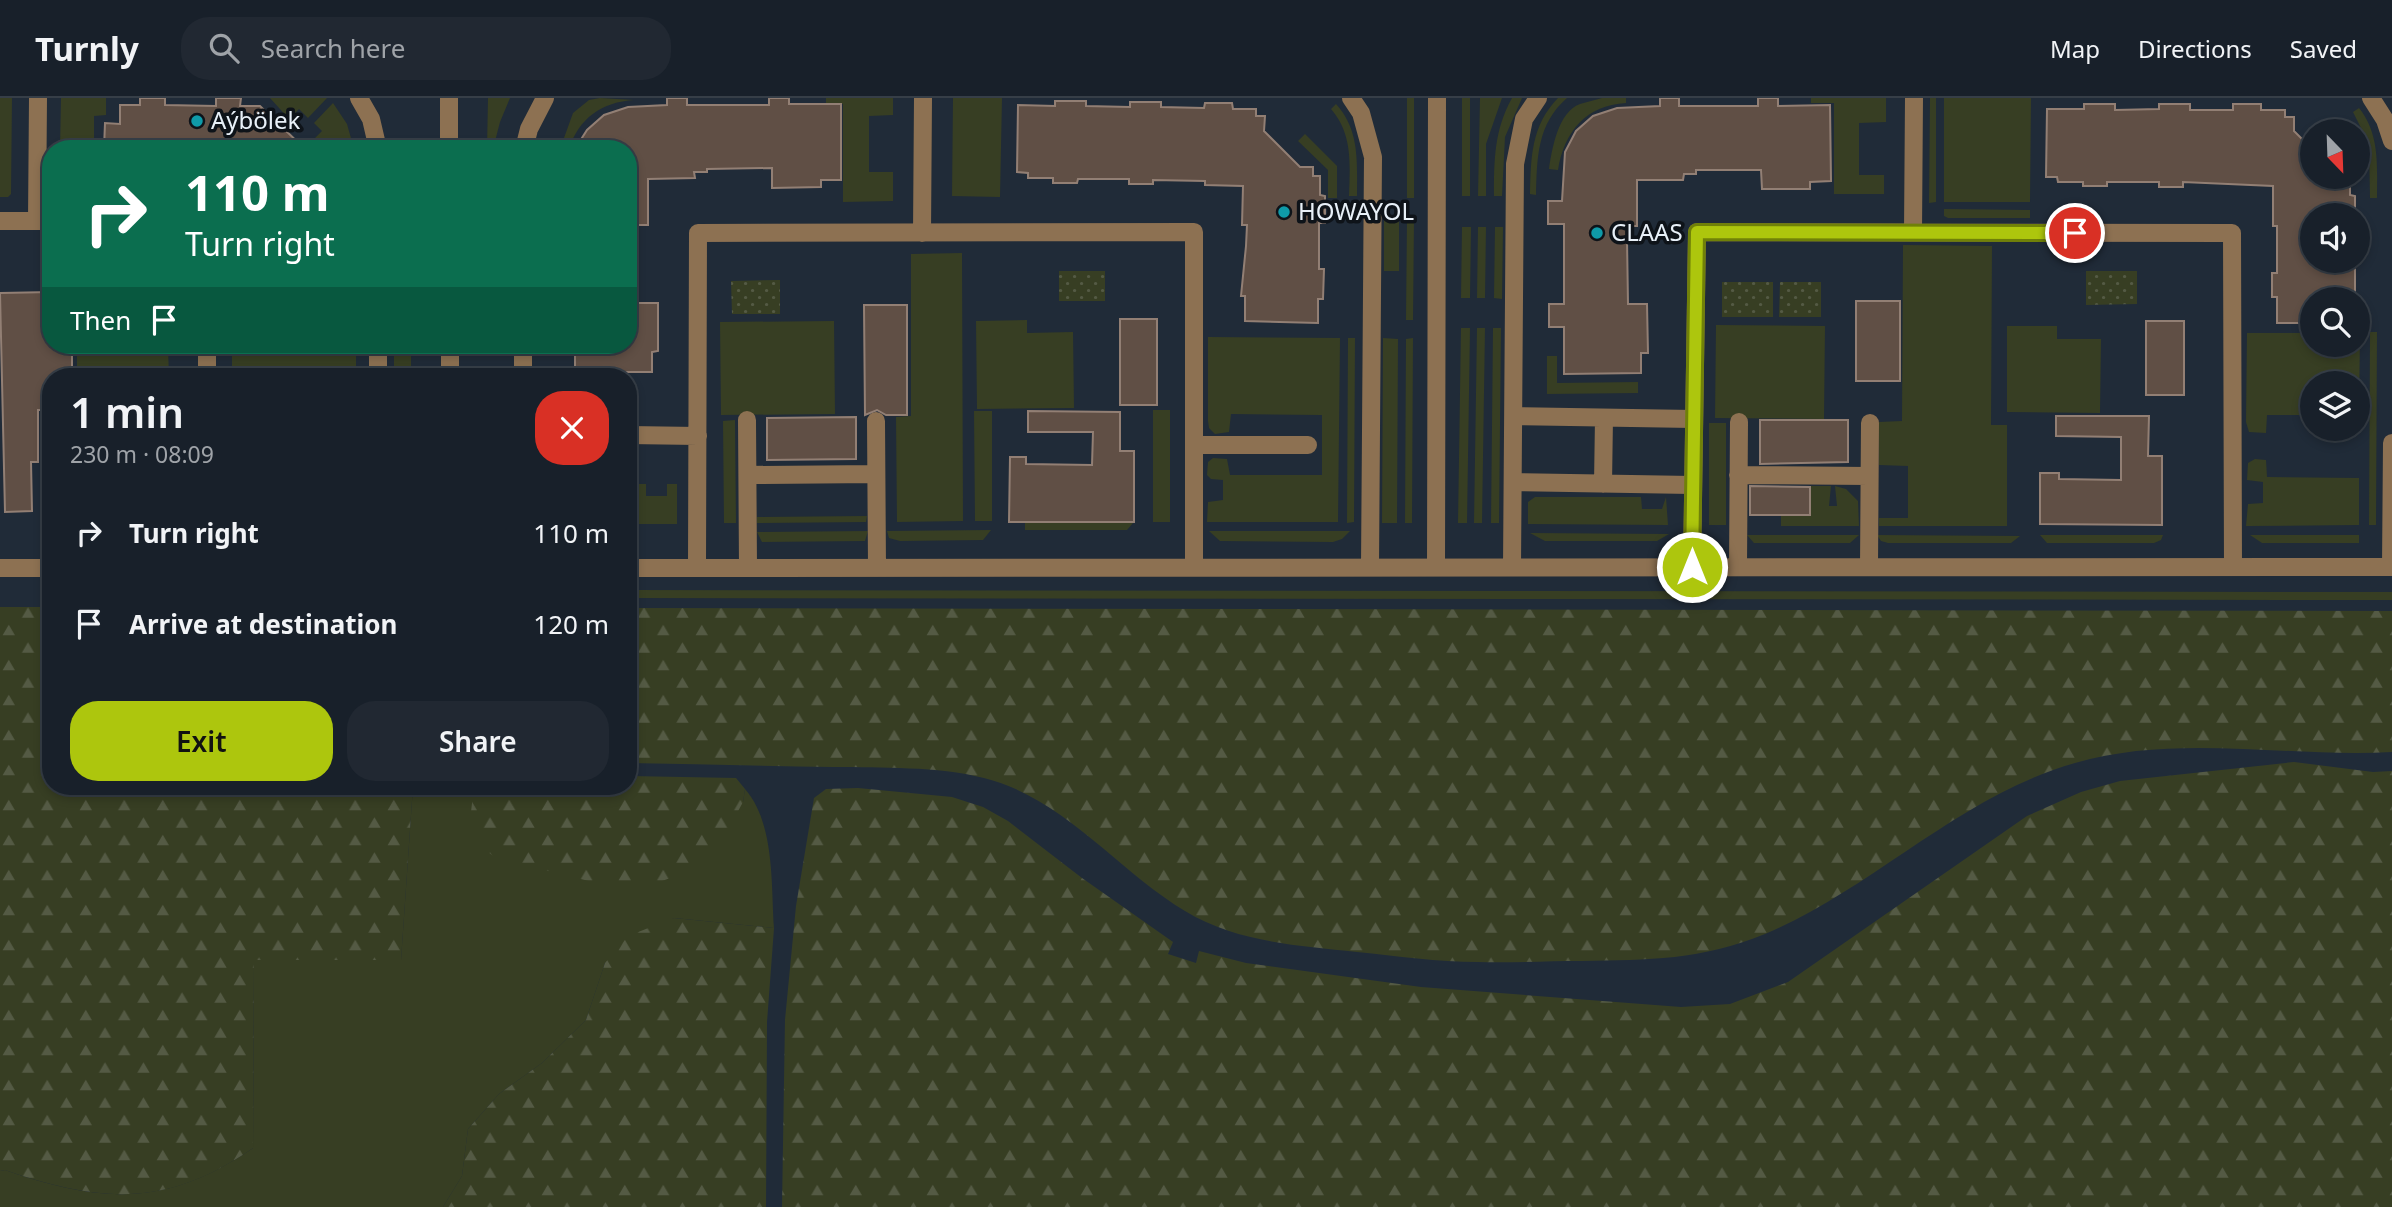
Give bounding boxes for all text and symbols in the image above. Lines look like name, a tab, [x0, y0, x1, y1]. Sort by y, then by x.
search box	[181, 17, 671, 80]
text: Turnly	[35, 26, 139, 71]
icon: search	[205, 29, 243, 67]
text: Search here	[261, 30, 405, 66]
text: Map	[2050, 32, 2100, 65]
text: Directions	[2138, 32, 2252, 65]
text: Saved	[2290, 32, 2357, 65]
place label: Aýbölek	[211, 103, 301, 136]
marker: Aýbölek	[189, 113, 205, 129]
north arrow	[2300, 119, 2370, 189]
map controls	[2300, 119, 2370, 441]
text: 110 m	[185, 159, 330, 225]
icon: right	[70, 168, 161, 259]
place label: HOWAYOL	[1298, 194, 1414, 227]
pin	[2045, 203, 2105, 263]
button: sound	[2300, 203, 2370, 273]
marker: HOWAYOL	[1276, 204, 1292, 220]
icon: arrive	[2056, 214, 2094, 252]
place label: CLAAS	[1611, 215, 1683, 248]
text: Turn right	[185, 222, 335, 265]
marker: CLAAS	[1589, 225, 1605, 241]
button: search	[2300, 287, 2370, 357]
icon: arrive	[145, 301, 183, 339]
text: Then	[70, 302, 131, 338]
button: layers	[2300, 371, 2370, 441]
text: 1 min	[70, 383, 184, 440]
button: close	[535, 391, 609, 465]
text: 230 m · 08:09	[70, 438, 214, 470]
icon: right	[70, 514, 108, 552]
text: Turn right	[129, 515, 259, 551]
text: 110 m	[533, 515, 609, 551]
position arrow	[1655, 530, 1729, 604]
icon: arrive	[70, 605, 108, 643]
text: Arrive at destination	[129, 606, 398, 642]
text: 120 m	[533, 606, 609, 642]
button: Exit	[70, 701, 333, 781]
button: Share	[347, 701, 609, 781]

